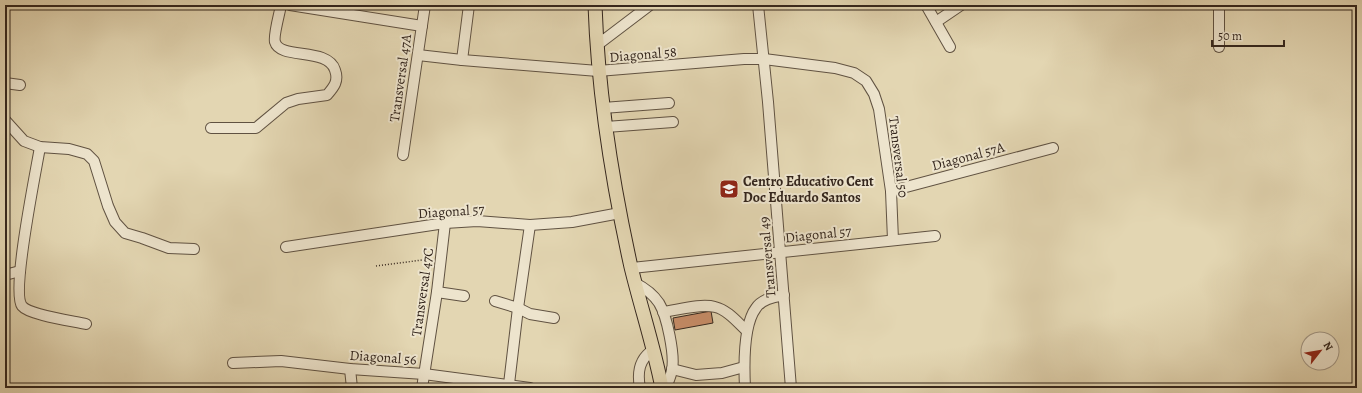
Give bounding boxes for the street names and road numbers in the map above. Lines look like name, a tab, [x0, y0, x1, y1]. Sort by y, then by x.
street label: Transversal 47A	[385, 32, 416, 123]
street label: Diagonal 58	[609, 42, 678, 67]
street label: Transversal 50	[884, 115, 913, 199]
street label: Diagonal 57A	[930, 137, 1007, 175]
street label: Diagonal 57	[417, 200, 485, 223]
street label: Transversal 49	[755, 216, 780, 298]
street label: Diagonal 57	[784, 222, 852, 247]
street label: Transversal 47C	[407, 246, 438, 338]
street label: Diagonal 56	[349, 346, 417, 369]

